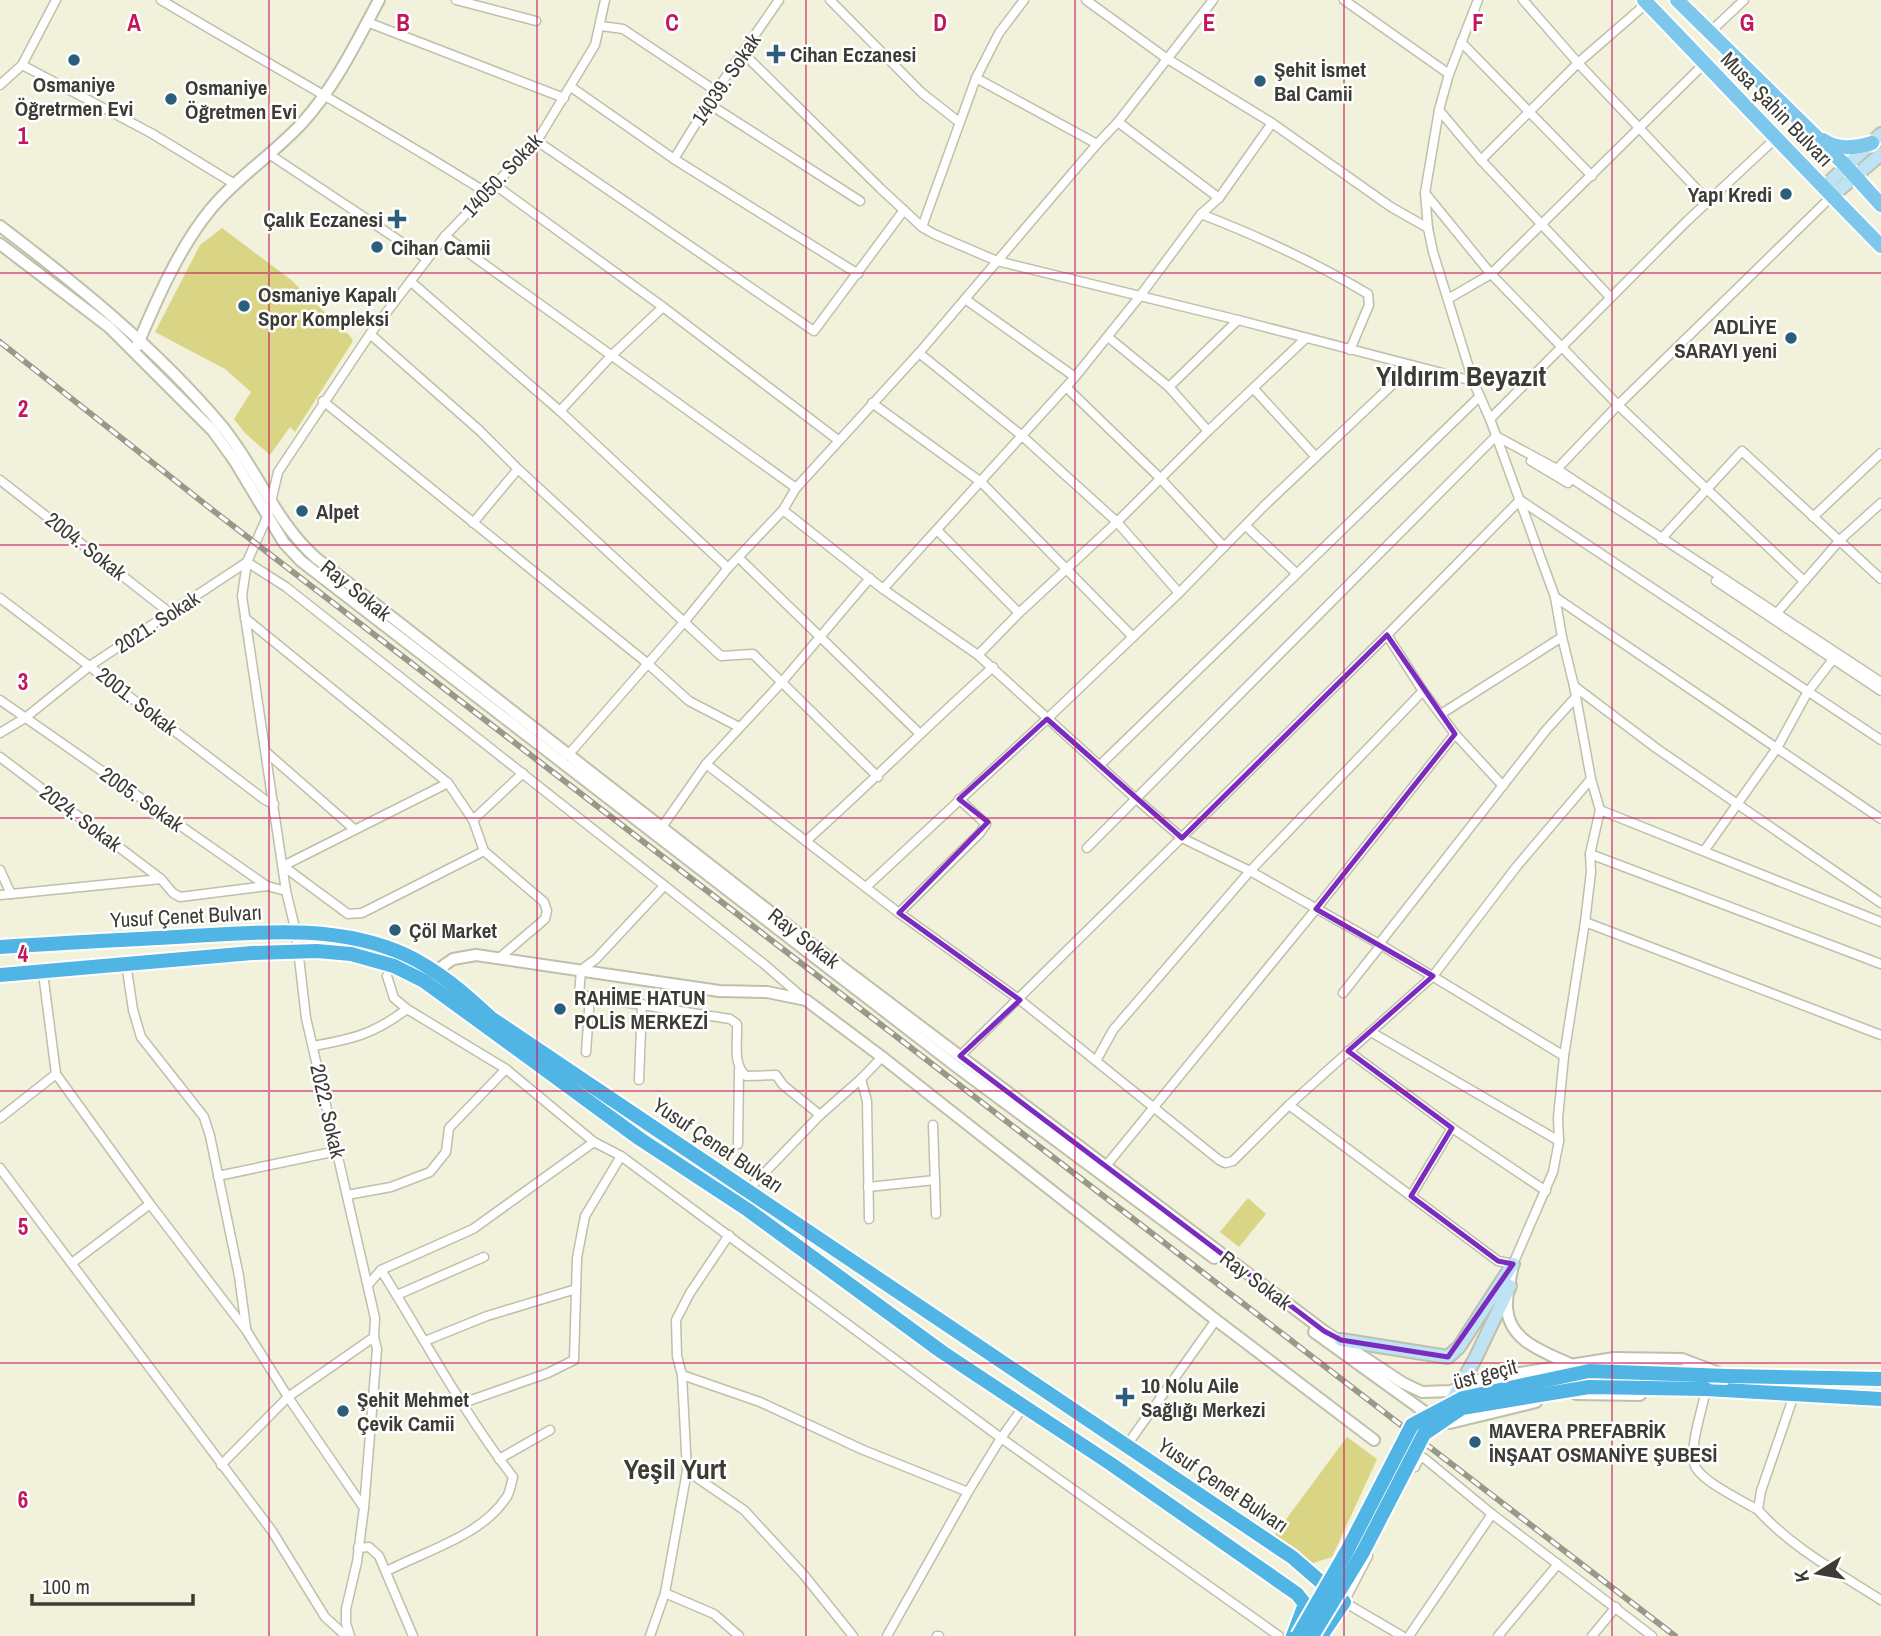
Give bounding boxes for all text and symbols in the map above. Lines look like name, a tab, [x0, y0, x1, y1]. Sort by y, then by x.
text: A	[127, 7, 141, 38]
text: B	[396, 7, 410, 38]
text: C	[665, 7, 679, 38]
text: D	[933, 7, 947, 38]
text: E	[1203, 7, 1215, 38]
text: F	[1472, 7, 1484, 38]
text: G	[1740, 7, 1754, 38]
street label: 14039. Sokak	[685, 27, 768, 131]
place label: Cihan Eczanesi	[790, 40, 916, 69]
street label: Musa Şahin Bulvarı	[1714, 45, 1840, 173]
marker: Cihan Eczanesi	[768, 46, 784, 62]
marker: Osmaniye Öğretrmen Evi	[66, 52, 82, 68]
place label: Şehit İsmet Bal Camii	[1274, 55, 1366, 108]
place label: Osmaniye Öğretrmen Evi	[15, 70, 133, 123]
place label: Osmaniye Öğretmen Evi	[185, 73, 297, 126]
marker: Şehit İsmet Bal Camii	[1252, 73, 1268, 89]
marker: Osmaniye Öğretmen Evi	[163, 91, 179, 107]
text: 1	[18, 120, 29, 151]
street label: 14050. Sokak	[455, 126, 549, 223]
place label: Yapı Kredi	[1688, 180, 1772, 209]
marker: Yapı Kredi	[1778, 186, 1794, 202]
place label: Çalık Eczanesi	[263, 205, 383, 234]
marker: Çalık Eczanesi	[389, 211, 405, 227]
place label: Cihan Camii	[391, 233, 491, 262]
marker: Cihan Camii	[369, 239, 385, 255]
place label: Osmaniye Kapalı Spor Kompleksi	[258, 280, 397, 333]
marker: Osmaniye Kapalı Spor Kompleksi	[236, 298, 252, 314]
place label: ADLİYE SARAYI yeni	[1674, 312, 1777, 365]
marker: ADLİYE SARAYI yeni	[1783, 330, 1799, 346]
district label: Yıldırım Beyazıt	[1376, 357, 1546, 395]
text: 2	[18, 393, 28, 424]
place label: Alpet	[316, 497, 359, 526]
marker: Alpet	[294, 503, 310, 519]
street label: 2004. Sokak	[39, 505, 133, 587]
street label: Ray Sokak	[315, 553, 398, 628]
street label: 2021. Sokak	[109, 584, 205, 660]
street label: 2001. Sokak	[90, 660, 184, 742]
text: 3	[18, 666, 28, 697]
street label: 2005. Sokak	[94, 760, 190, 839]
street label: 2024. Sokak	[34, 778, 128, 859]
street label: Yusuf Çenet Bulvarı	[109, 898, 263, 934]
street label: Ray Sokak	[762, 901, 846, 975]
place label: Çöl Market	[409, 916, 497, 945]
marker: Çöl Market	[387, 922, 403, 938]
text: 4	[18, 938, 29, 969]
place label: RAHİME HATUN POLİS MERKEZİ	[574, 983, 708, 1036]
marker: RAHİME HATUN POLİS MERKEZİ	[552, 1001, 568, 1017]
street label: 2022. Sokak	[303, 1061, 353, 1161]
street label: Yusuf Çenet Bulvarı	[647, 1090, 789, 1200]
text: 5	[18, 1211, 28, 1242]
street label: Ray Sokak	[1214, 1243, 1298, 1317]
street label: üst geçit	[1450, 1352, 1520, 1396]
place label: 10 Nolu Aile Sağlığı Merkezi	[1141, 1371, 1265, 1424]
place label: Şehit Mehmet Çevik Camii	[357, 1385, 469, 1438]
marker: 10 Nolu Aile Sağlığı Merkezi	[1115, 1387, 1135, 1407]
marker: Şehit Mehmet Çevik Camii	[335, 1403, 351, 1419]
place label: MAVERA PREFABRİK İNŞAAT OSMANİYE ŞUBESİ	[1489, 1416, 1717, 1469]
street label: Yusuf Çenet Bulvarı	[1152, 1430, 1294, 1540]
marker: MAVERA PREFABRİK İNŞAAT OSMANİYE ŞUBESİ	[1467, 1434, 1483, 1450]
district label: Yeşil Yurt	[624, 1450, 727, 1488]
text: 6	[18, 1484, 28, 1515]
north arrow	[1783, 1538, 1853, 1608]
scale bar	[32, 1562, 192, 1606]
text: K	[1787, 1568, 1815, 1584]
text: 100 m	[42, 1572, 90, 1601]

